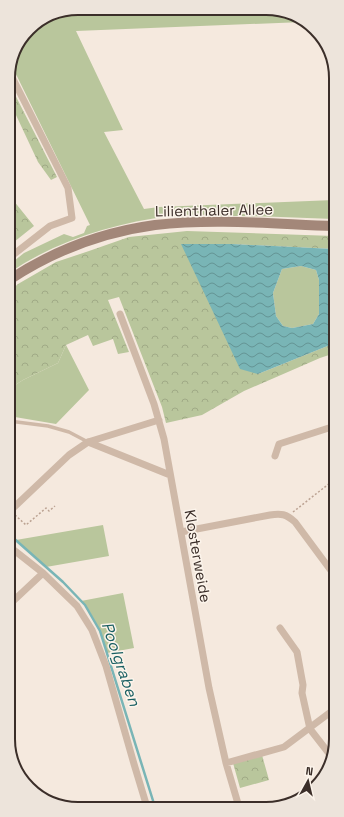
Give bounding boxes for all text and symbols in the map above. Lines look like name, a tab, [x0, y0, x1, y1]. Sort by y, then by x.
street label: Lilienthaler Allee	[155, 199, 273, 221]
street label: Klosterweide	[180, 508, 216, 604]
water label: Poolgraben	[97, 619, 146, 710]
north arrow	[288, 761, 328, 801]
text: N	[305, 764, 314, 779]

